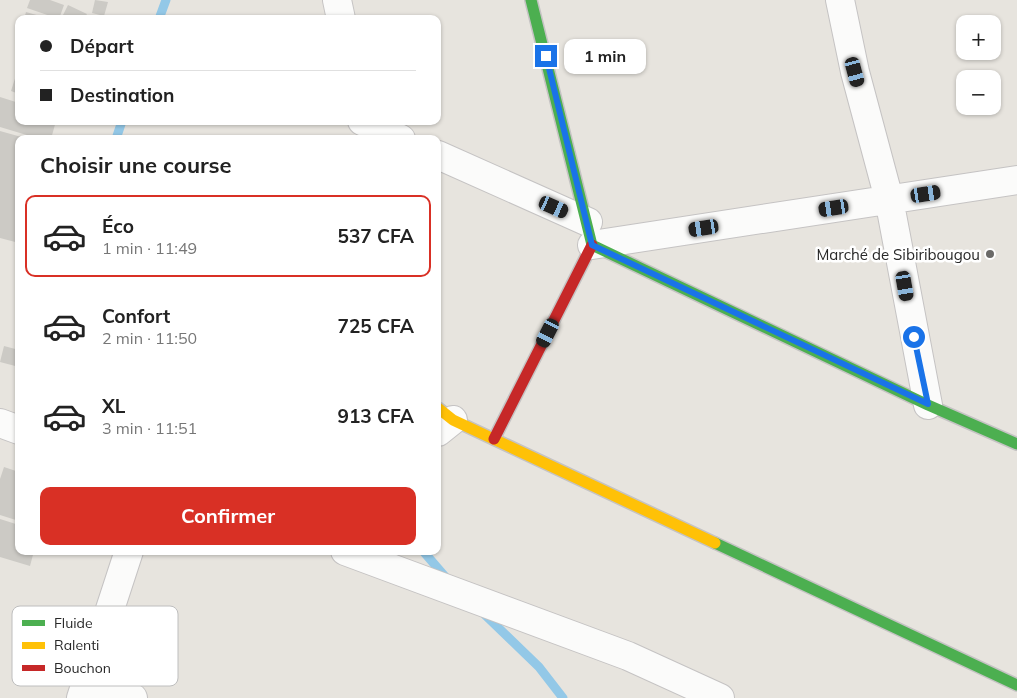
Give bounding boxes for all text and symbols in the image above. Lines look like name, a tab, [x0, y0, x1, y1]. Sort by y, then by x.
map controls	[956, 15, 1001, 115]
button: +	[956, 15, 1001, 60]
text: Départ	[70, 34, 134, 58]
callout: 1 min	[564, 38, 646, 74]
route end	[535, 45, 557, 67]
text: 1 min	[584, 46, 626, 66]
car	[843, 56, 866, 88]
button: −	[956, 70, 1001, 115]
text: Destination	[70, 83, 175, 107]
text: Choisir une course	[40, 151, 232, 179]
car	[910, 184, 941, 204]
car	[537, 194, 570, 220]
car	[818, 198, 849, 218]
icon: car	[42, 214, 87, 259]
text: Éco	[102, 214, 134, 238]
car	[688, 218, 719, 238]
text: 537 CFA	[338, 224, 414, 248]
text: 1 min · 11:49	[102, 238, 197, 258]
place label: Marché de Sibiribougou	[816, 245, 980, 264]
marker: Marché de Sibiribougou	[984, 248, 996, 260]
car	[895, 270, 914, 302]
icon: car	[42, 304, 87, 349]
text: Confort	[102, 304, 170, 328]
text: 725 CFA	[338, 314, 414, 338]
car	[534, 316, 561, 350]
route start	[903, 326, 925, 348]
text: 2 min · 11:50	[102, 328, 197, 348]
icon: car	[42, 394, 87, 439]
text: XL	[102, 394, 125, 418]
text: 913 CFA	[338, 404, 414, 428]
text: 3 min · 11:51	[102, 418, 197, 438]
button: Confirmer	[40, 487, 416, 545]
legend	[12, 606, 178, 686]
text: Fluide	[54, 614, 93, 632]
text: Ralenti	[54, 636, 99, 654]
text: Bouchon	[54, 659, 111, 677]

